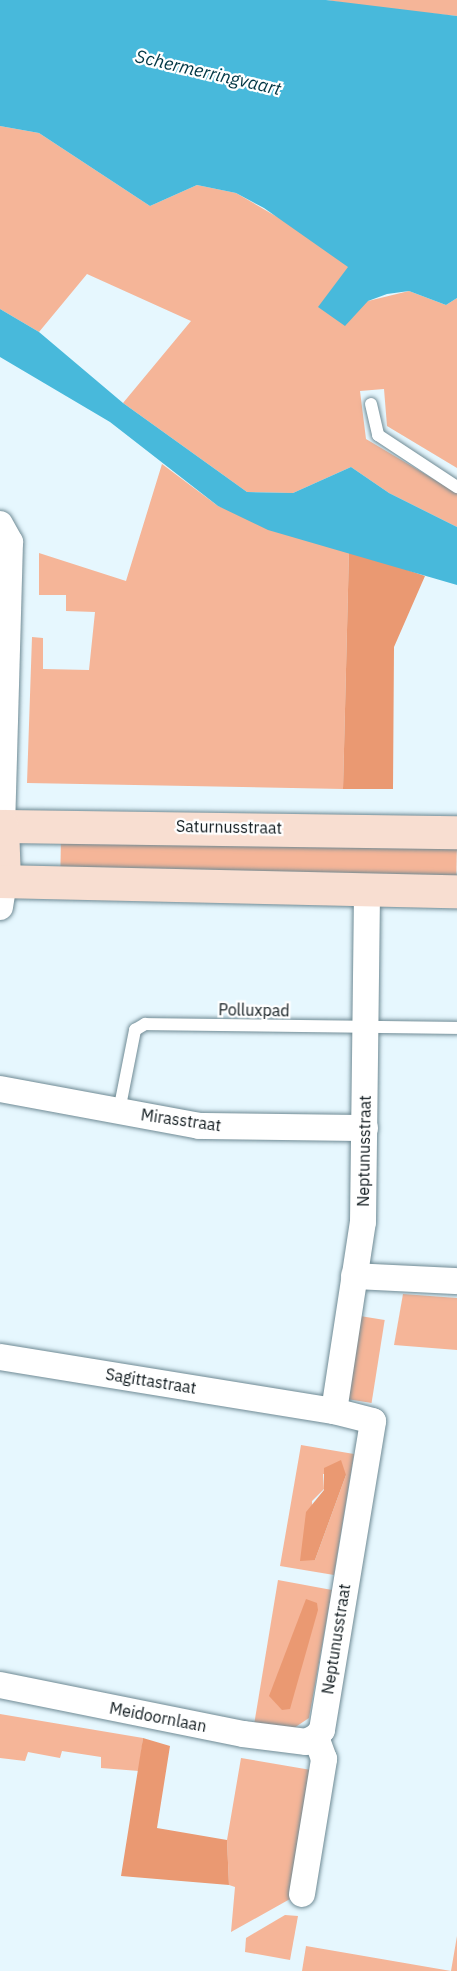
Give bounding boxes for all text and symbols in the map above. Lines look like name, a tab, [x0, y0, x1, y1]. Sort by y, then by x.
water label: Schermerringvaart	[133, 46, 283, 100]
street label: Saturnusstraat	[176, 816, 282, 838]
street label: Polluxpad	[218, 1000, 290, 1020]
street label: Neptunusstraat	[353, 1095, 375, 1207]
street label: Mirasstraat	[140, 1105, 222, 1135]
street label: Sagittastraat	[104, 1364, 198, 1398]
street label: Neptunusstraat	[318, 1582, 354, 1696]
street label: Meidoornlaan	[108, 1698, 208, 1736]

